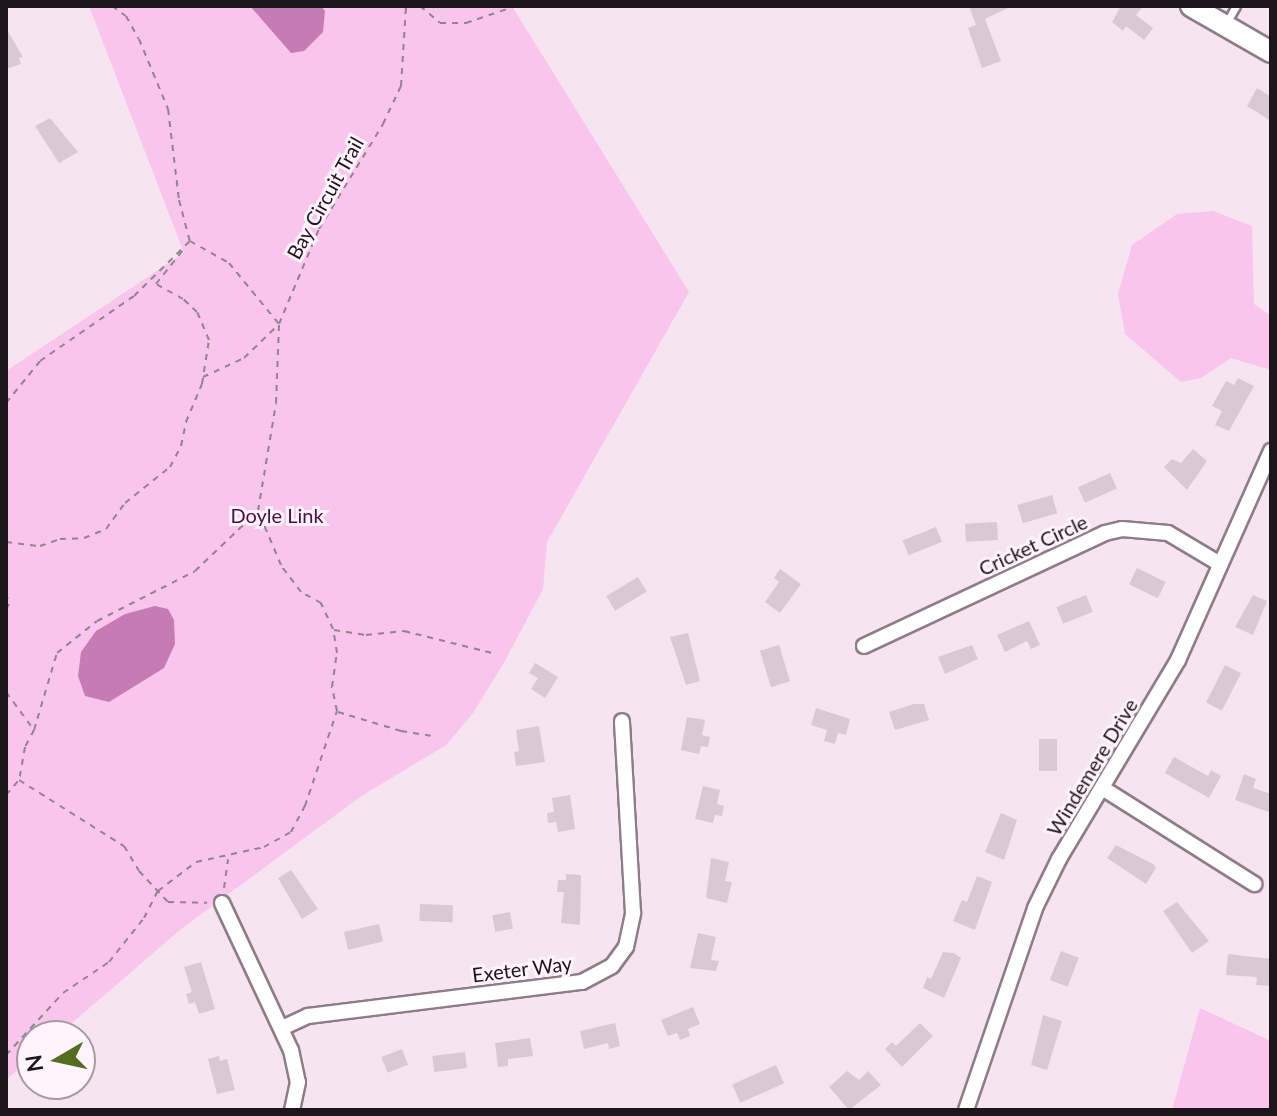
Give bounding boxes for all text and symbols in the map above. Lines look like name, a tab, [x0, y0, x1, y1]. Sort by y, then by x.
street label: Bay Circuit Trail	[281, 132, 369, 264]
park label: Doyle Link	[230, 503, 324, 527]
street label: Cricket Circle	[975, 509, 1091, 581]
street label: Windemere Drive	[1042, 694, 1142, 840]
street label: Exeter Way	[470, 951, 574, 987]
north arrow	[16, 1020, 96, 1100]
text: N	[19, 1053, 48, 1074]

